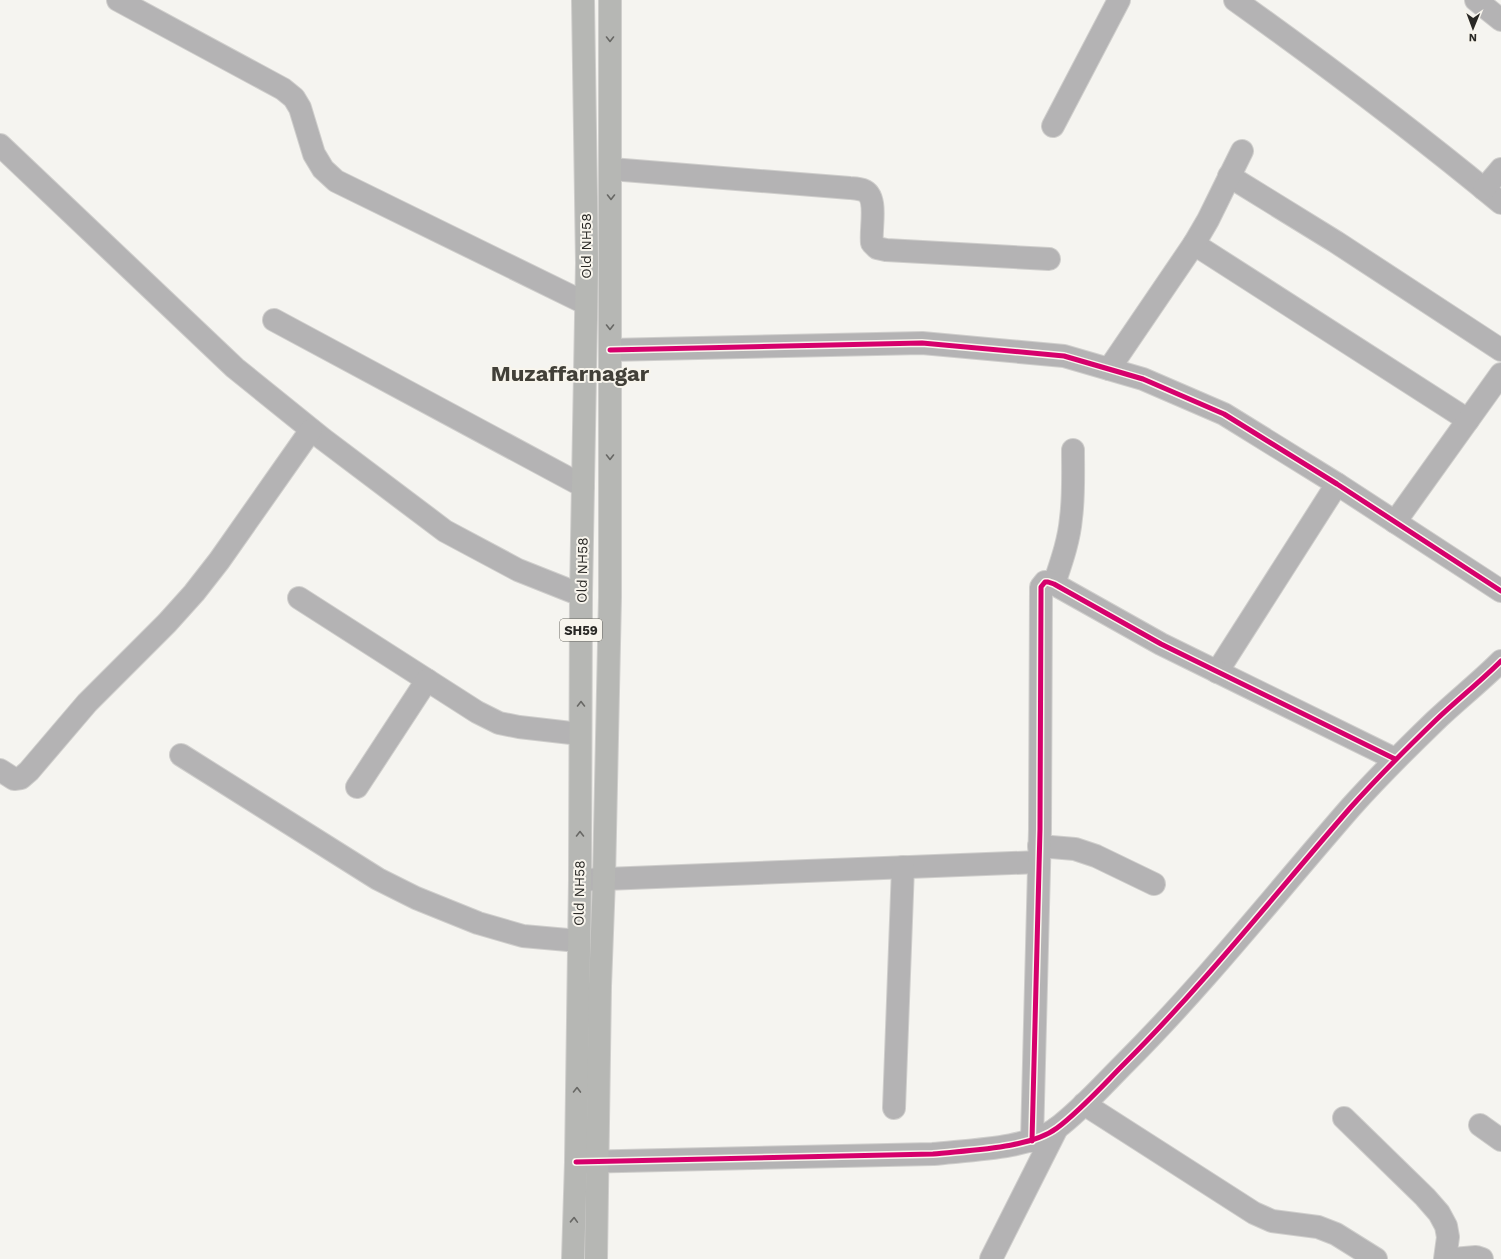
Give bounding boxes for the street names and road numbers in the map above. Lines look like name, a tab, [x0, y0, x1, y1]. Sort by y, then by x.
street label: Old NH58	[578, 213, 594, 279]
street label: Old NH58	[573, 537, 591, 603]
road number: SH59	[560, 619, 602, 641]
street label: Old NH58	[570, 860, 588, 926]

